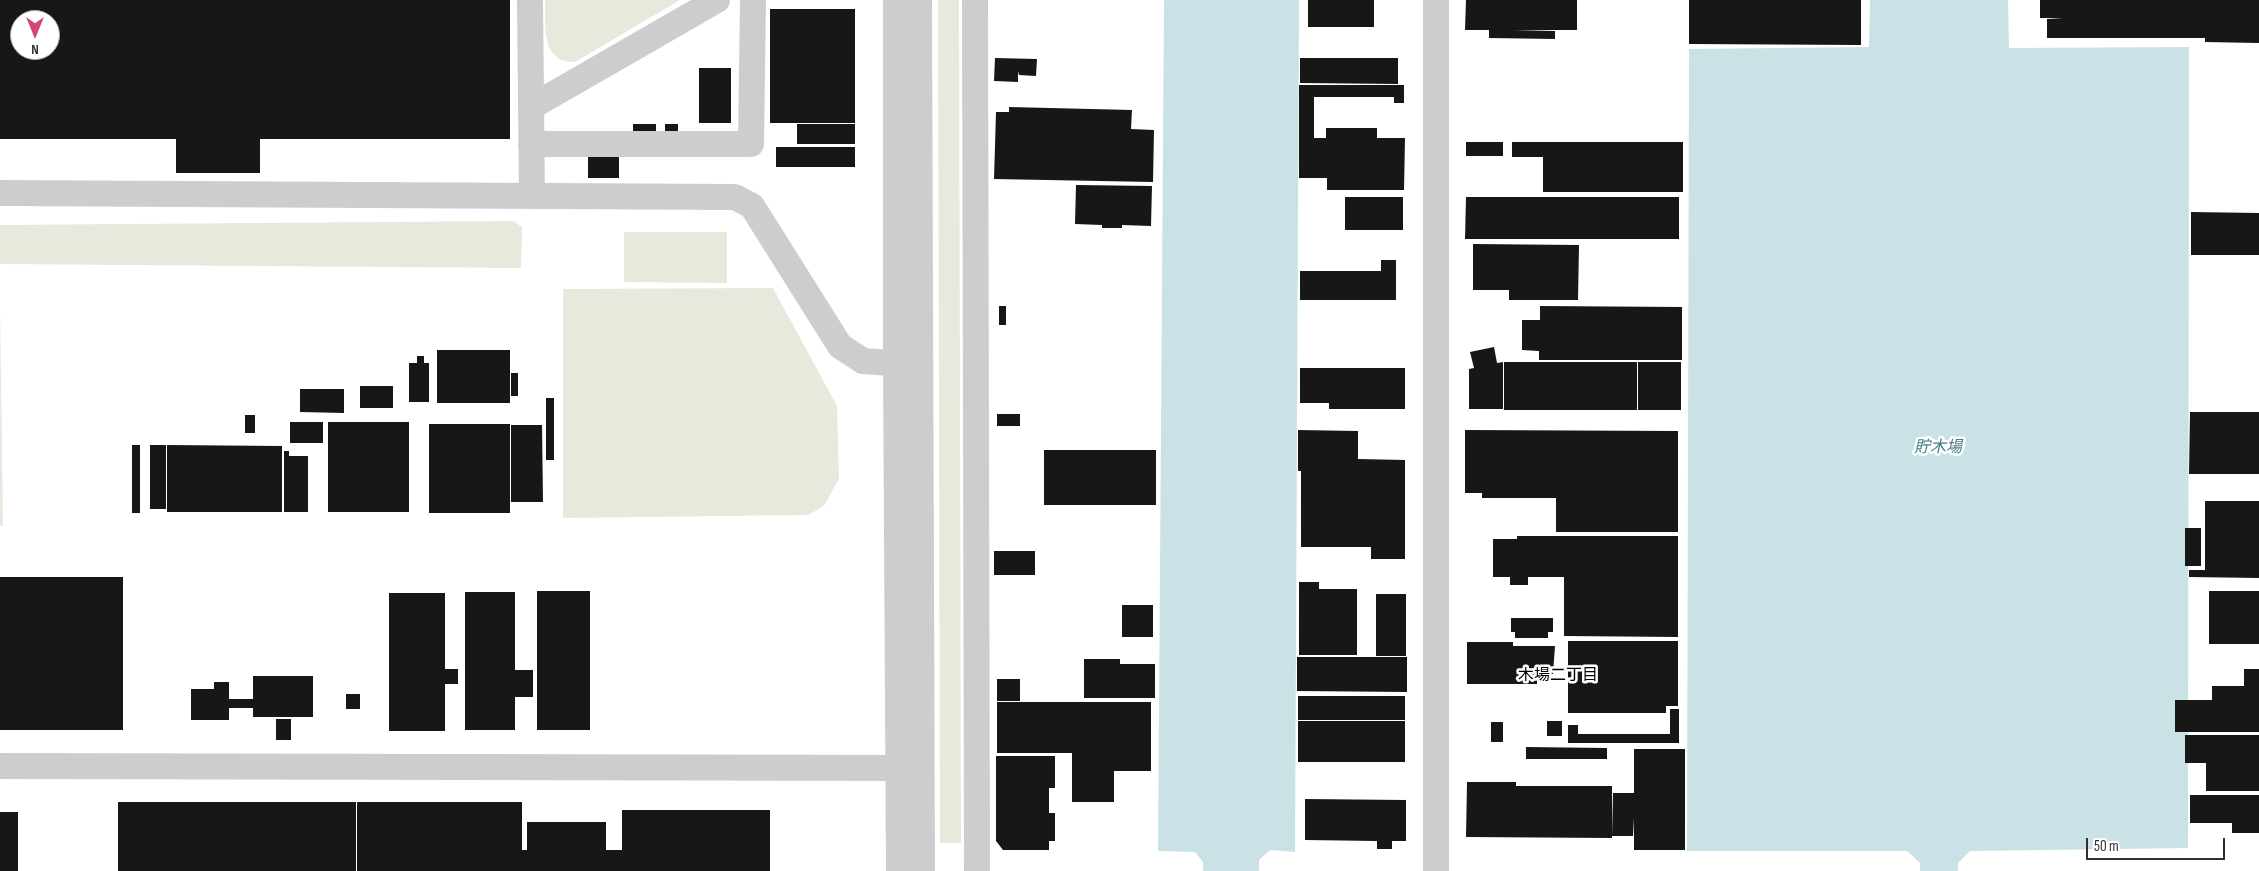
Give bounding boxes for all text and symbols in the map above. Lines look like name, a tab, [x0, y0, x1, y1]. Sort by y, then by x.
north arrow	[10, 10, 60, 60]
text: N	[31, 41, 39, 58]
water label: 貯木場	[1914, 438, 1962, 458]
district label: 木場二丁目	[1518, 666, 1598, 686]
scale bar	[2089, 828, 2228, 860]
text: 50 m	[2094, 837, 2119, 856]

